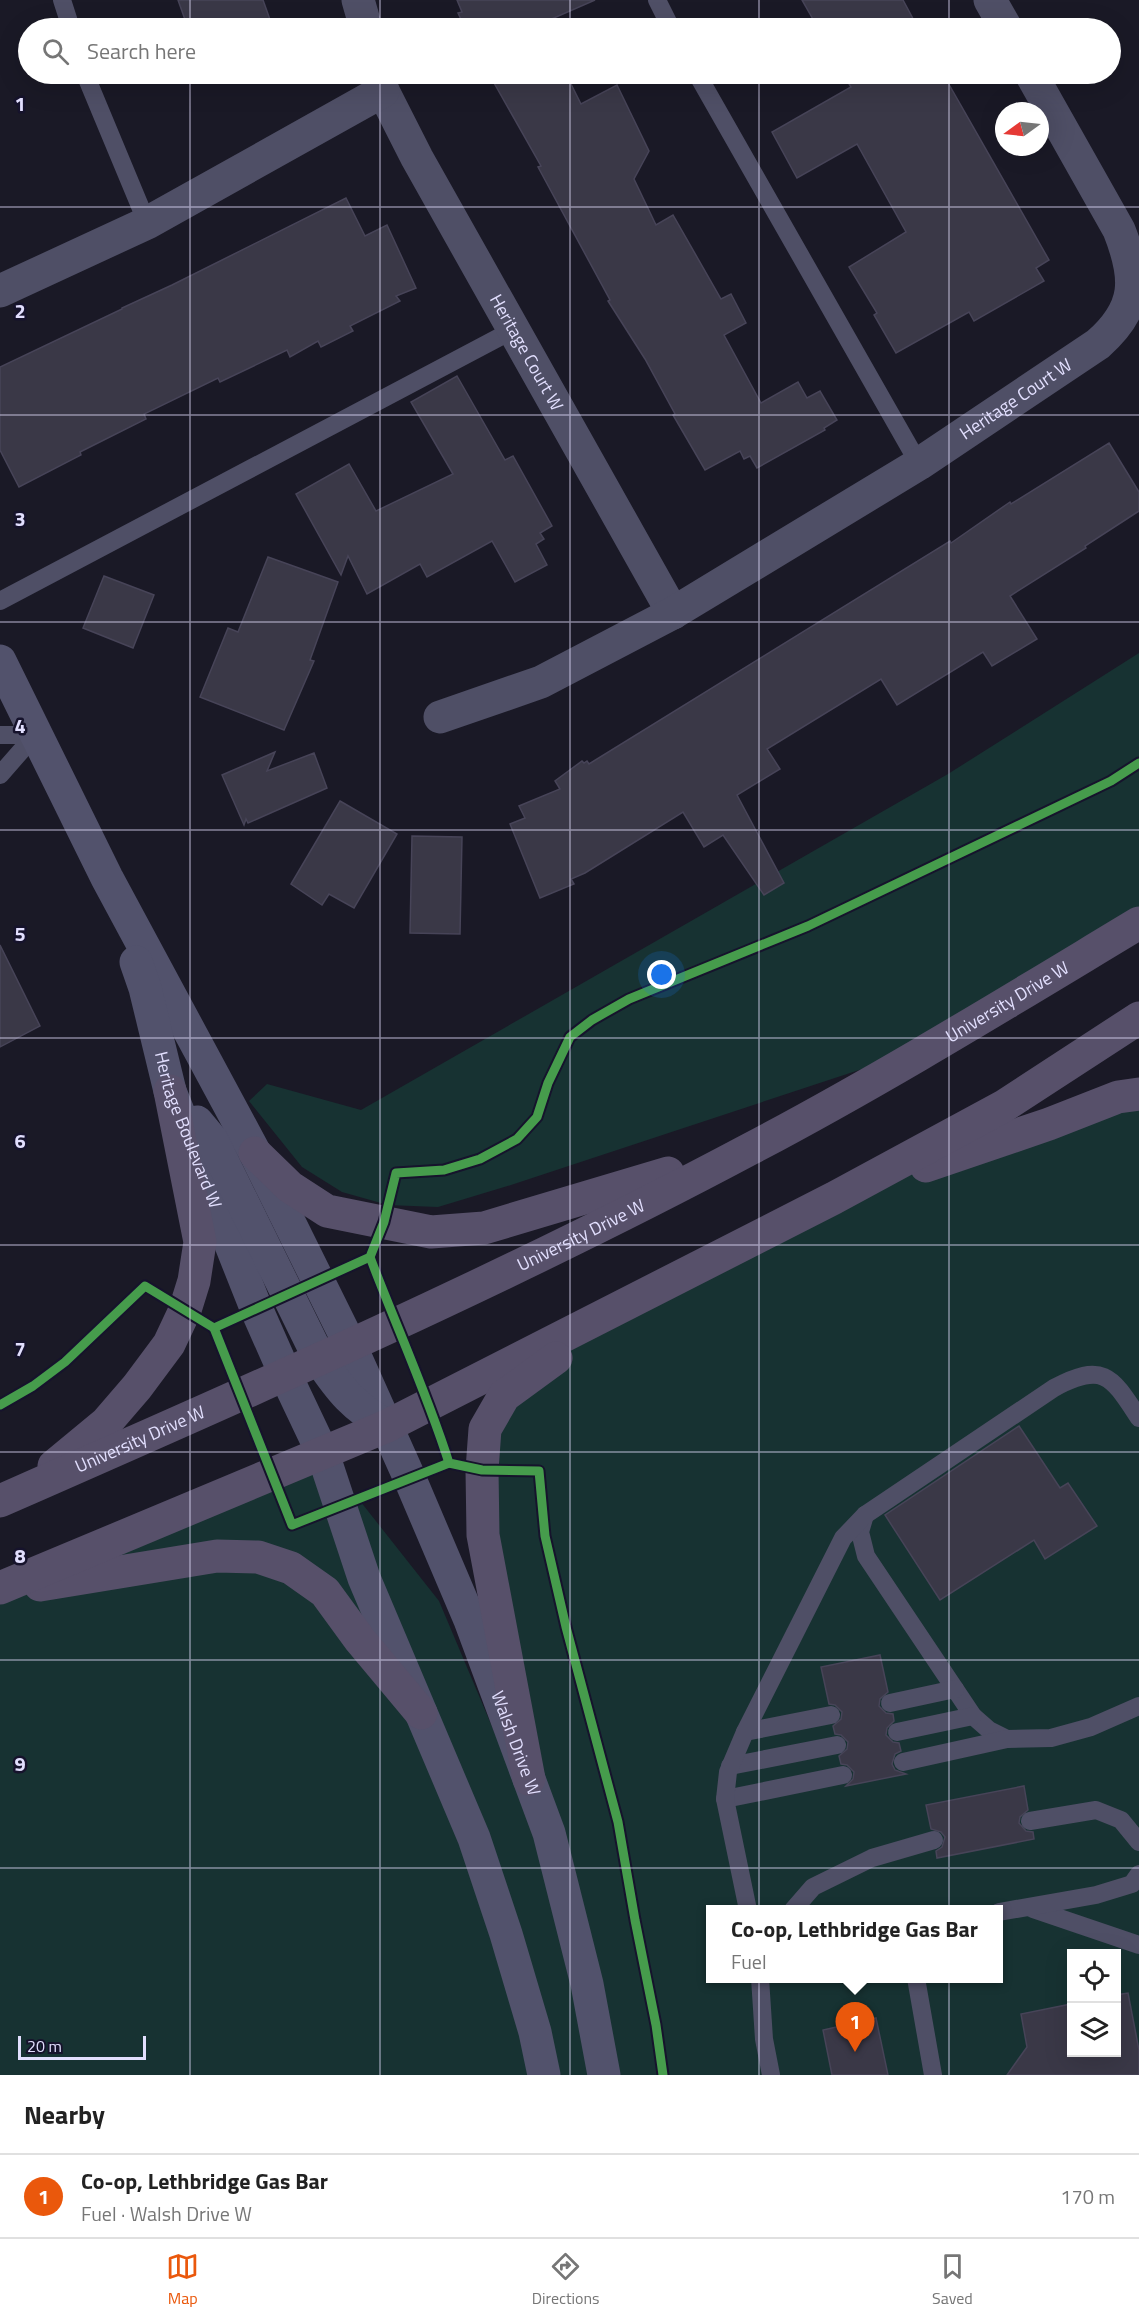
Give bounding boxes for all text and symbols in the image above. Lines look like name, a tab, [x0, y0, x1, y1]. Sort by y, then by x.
search box	[18, 18, 1121, 84]
text: Search here	[87, 34, 196, 68]
icon: search	[39, 35, 72, 68]
text: 1	[14, 88, 26, 119]
north arrow	[995, 102, 1049, 156]
street label: Heritage Court W	[483, 289, 571, 416]
text: 2	[14, 295, 26, 326]
street label: Heritage Court W	[954, 351, 1077, 446]
text: 3	[14, 503, 26, 534]
text: 4	[14, 710, 26, 741]
text: 5	[14, 918, 26, 949]
street label: University Drive W	[940, 954, 1074, 1049]
your location	[647, 960, 676, 989]
street label: Heritage Boulevard W	[148, 1049, 229, 1212]
text: 6	[14, 1125, 26, 1156]
street label: University Drive W	[512, 1192, 650, 1278]
text: 7	[14, 1333, 26, 1364]
street label: University Drive W	[71, 1398, 209, 1479]
text: 8	[14, 1540, 26, 1571]
street label: Walsh Drive W	[484, 1687, 548, 1800]
text: 9	[14, 1748, 26, 1779]
popup	[706, 1905, 1003, 1983]
text: Co-op, Lethbridge Gas Bar	[731, 1912, 978, 1946]
text: Fuel	[731, 1946, 767, 1977]
map controls	[1067, 1949, 1121, 2057]
button: locate	[1067, 1949, 1121, 2003]
pin: 1	[836, 2002, 874, 2052]
button: layers	[1067, 2003, 1121, 2057]
scale bar	[18, 2033, 146, 2060]
text: 20 m	[27, 2034, 62, 2058]
text: Nearby	[24, 2095, 105, 2134]
text: Co-op, Lethbridge Gas Bar	[81, 2164, 328, 2198]
text: 1	[38, 2181, 49, 2212]
text: 170 m	[1060, 2181, 1115, 2212]
text: Fuel · Walsh Drive W	[81, 2198, 252, 2229]
tab: Map	[166, 2250, 199, 2310]
tab: Directions	[532, 2250, 600, 2310]
tab: Saved	[932, 2250, 973, 2310]

